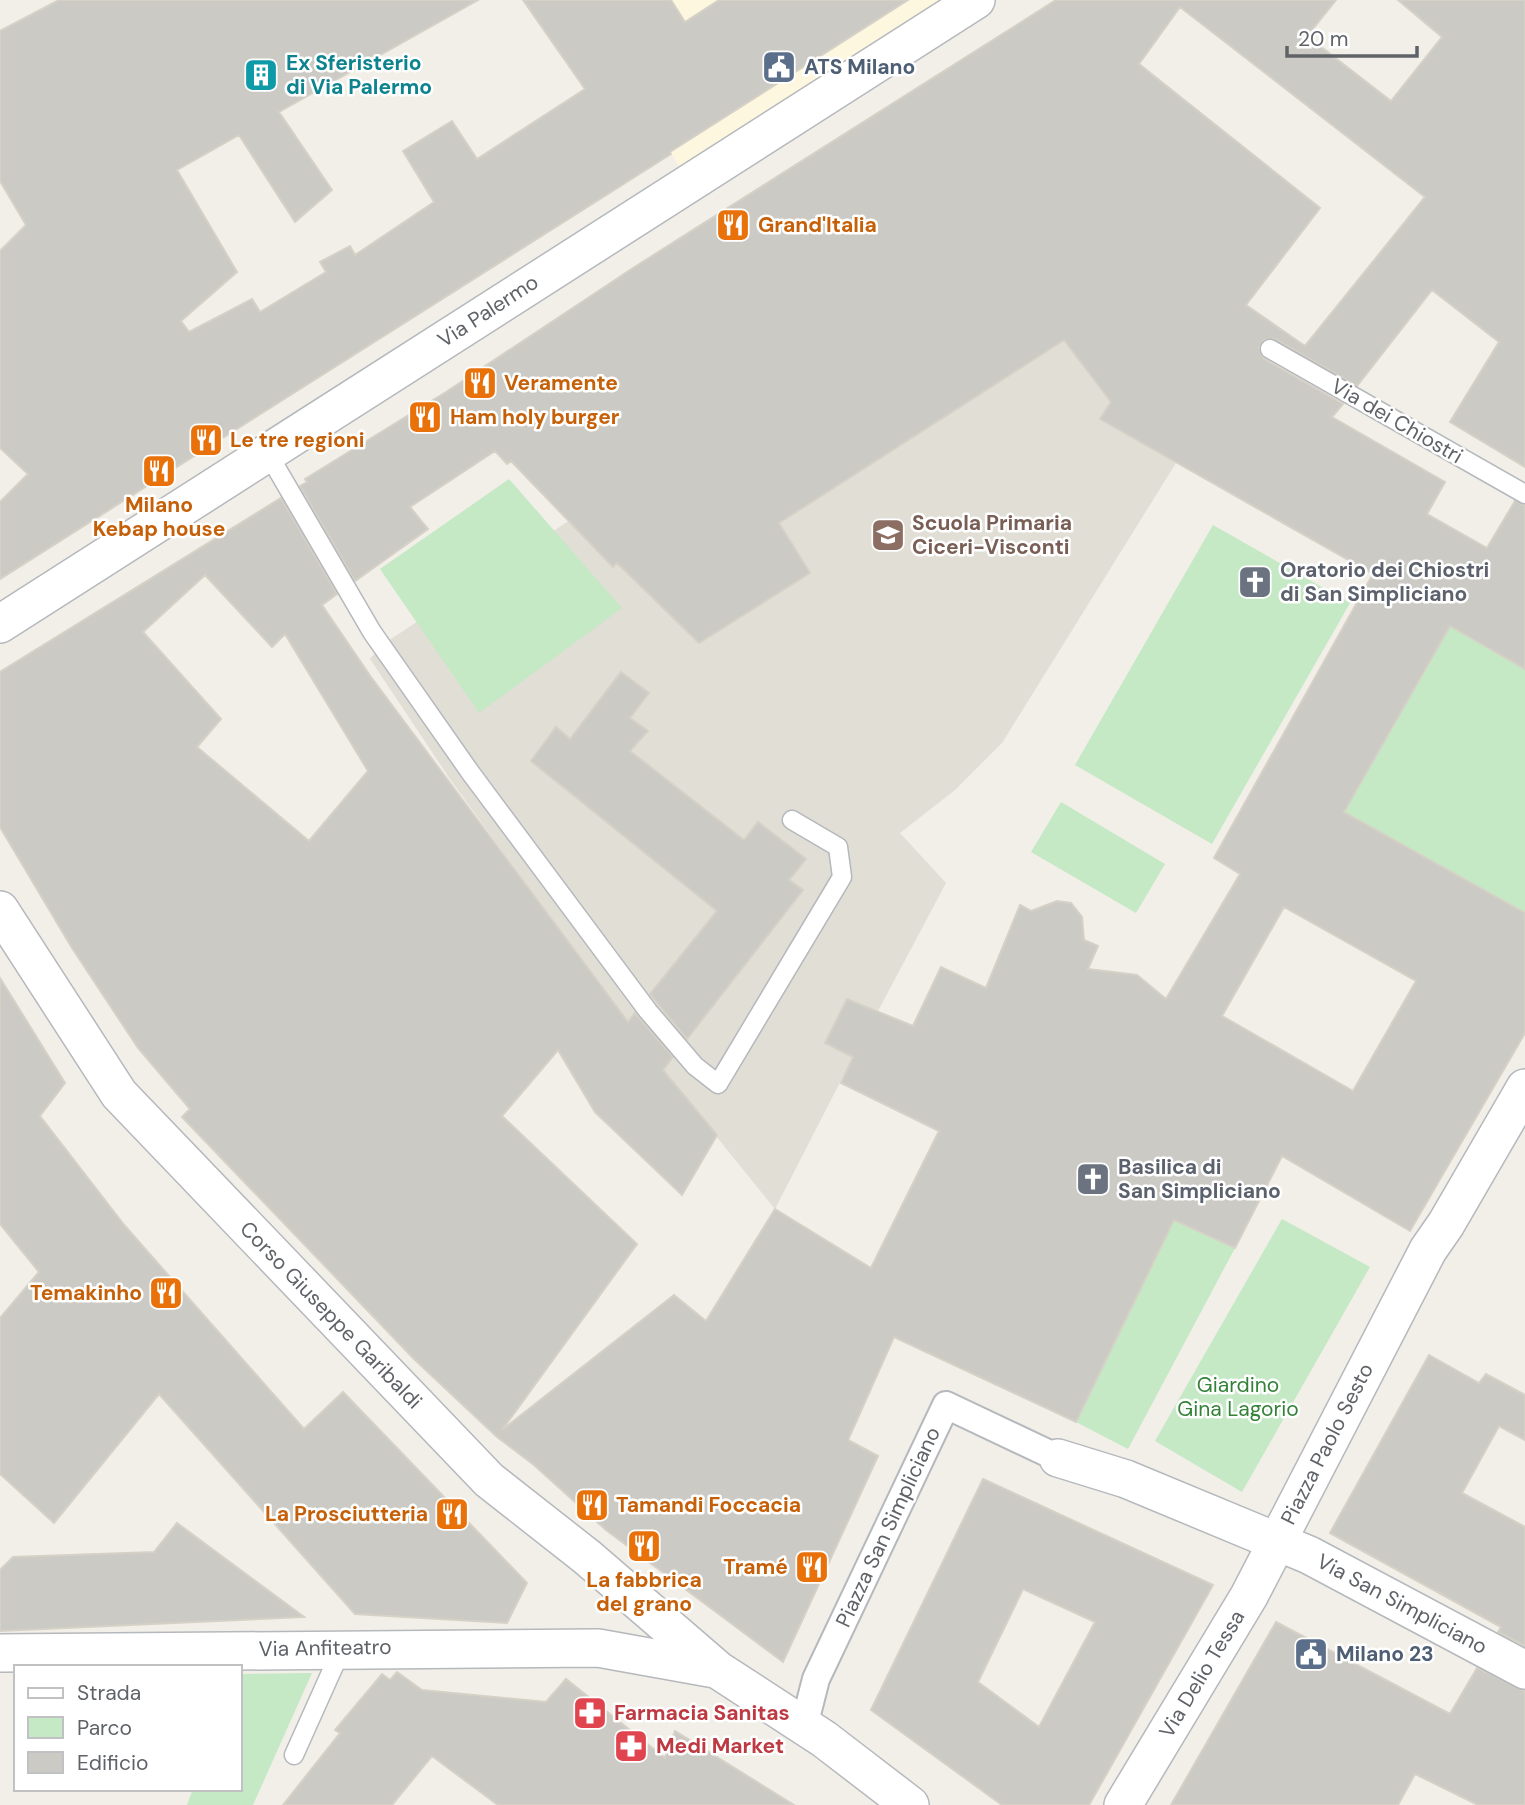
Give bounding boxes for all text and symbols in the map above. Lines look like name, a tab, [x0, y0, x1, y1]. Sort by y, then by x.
scale bar	[1287, 14, 1416, 58]
text: 20 m	[1298, 25, 1349, 53]
public building icon: ATS Milano	[760, 48, 798, 86]
place label: Ex Sferisterio di Via Palermo	[286, 49, 432, 101]
place label: ATS Milano	[804, 53, 915, 81]
building icon: Ex Sferisterio di Via Palermo	[242, 56, 280, 94]
restaurant icon: Grand'Italia	[714, 206, 752, 244]
place label: Grand'Italia	[758, 211, 877, 239]
street label: Via Palermo	[432, 268, 544, 354]
restaurant icon: Veramente	[461, 364, 499, 402]
place label: Veramente	[504, 369, 618, 397]
street label: Via dei Chiostri	[1326, 372, 1468, 470]
restaurant icon: Ham holy burger	[406, 398, 444, 436]
place label: Ham holy burger	[450, 403, 620, 431]
restaurant icon: Le tre regioni	[187, 421, 225, 459]
place label: Le tre regioni	[230, 426, 365, 454]
restaurant icon: Milano Kebap house	[140, 452, 178, 490]
place label: Milano Kebap house	[93, 491, 225, 543]
place label: Scuola Primaria Ciceri-Visconti	[912, 509, 1072, 561]
school or university icon: Scuola Primaria Ciceri-Visconti	[869, 516, 907, 554]
place label: Oratorio dei Chiostri di San Simpliciano	[1280, 556, 1489, 608]
church icon: Oratorio dei Chiostri di San Simpliciano	[1236, 563, 1274, 601]
place label: Basilica di San Simpliciano	[1118, 1153, 1281, 1205]
church icon: Basilica di San Simpliciano	[1074, 1160, 1112, 1198]
street label: Corso Giuseppe Garibaldi	[234, 1215, 428, 1415]
restaurant icon: Temakinho	[147, 1274, 185, 1312]
place label: Temakinho	[30, 1279, 142, 1307]
street label: Piazza Paolo Sesto	[1274, 1358, 1380, 1530]
park label: Giardino Gina Lagorio	[1177, 1371, 1299, 1423]
street label: Piazza San Simpliciano	[829, 1422, 947, 1632]
restaurant icon: Tamandi Foccacia	[573, 1486, 611, 1524]
place label: Tamandi Foccacia	[616, 1491, 801, 1519]
restaurant icon: La Prosciutteria	[433, 1495, 471, 1533]
place label: La Prosciutteria	[265, 1500, 428, 1528]
restaurant icon: La fabbrica del grano	[625, 1527, 663, 1565]
street label: Via San Simpliciano	[1312, 1547, 1492, 1661]
restaurant icon: Tramé	[793, 1548, 831, 1586]
place label: Tramé	[723, 1553, 788, 1581]
place label: La fabbrica del grano	[586, 1566, 702, 1618]
street label: Via Delio Tessa	[1153, 1605, 1251, 1743]
street label: Via Anfiteatro	[258, 1633, 392, 1663]
public building icon: Milano 23	[1292, 1635, 1330, 1673]
place label: Milano 23	[1336, 1640, 1434, 1668]
legend	[14, 1665, 242, 1791]
text: Strada	[77, 1679, 141, 1707]
pharmacy icon: Farmacia Sanitas	[571, 1694, 609, 1732]
place label: Farmacia Sanitas	[614, 1699, 790, 1727]
text: Parco	[77, 1714, 132, 1742]
pharmacy icon: Medi Market	[612, 1727, 650, 1765]
place label: Medi Market	[656, 1732, 784, 1760]
text: Edificio	[77, 1749, 148, 1777]

